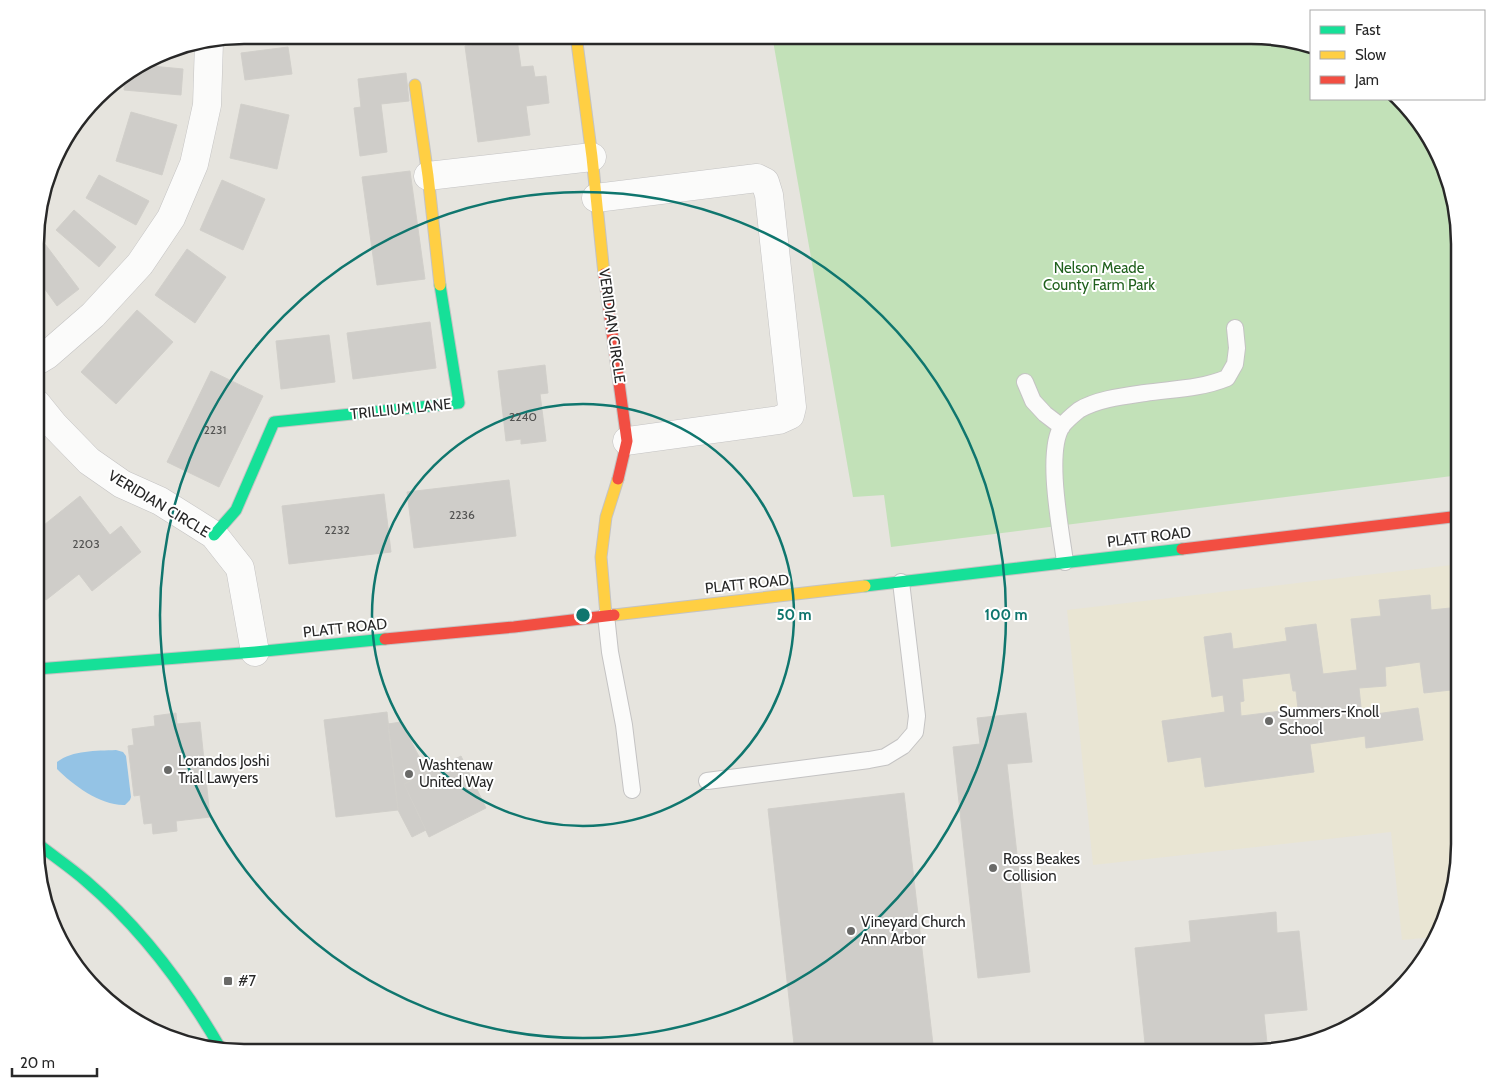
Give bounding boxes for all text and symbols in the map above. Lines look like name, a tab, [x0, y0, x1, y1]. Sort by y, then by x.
legend	[1310, 10, 1485, 100]
text: Fast	[1355, 21, 1380, 39]
text: Slow	[1355, 46, 1386, 64]
text: Jam	[1354, 71, 1379, 89]
park label: Nelson Meade County Farm Park	[1043, 259, 1155, 294]
street label: VERIDIAN CIRCLE	[595, 268, 629, 384]
street label: TRILLIUM LANE	[350, 395, 452, 423]
house number: 2240	[509, 409, 537, 424]
house number: 2231	[204, 422, 226, 437]
street label: VERIDIAN CIRCLE	[105, 467, 213, 541]
house number: 2236	[449, 507, 475, 522]
house number: 2232	[324, 522, 350, 537]
street label: PLATT ROAD	[1106, 523, 1192, 551]
house number: 2203	[72, 536, 100, 551]
street label: PLATT ROAD	[704, 571, 790, 597]
centre of rings	[574, 606, 592, 624]
text: 50 m	[776, 606, 812, 624]
text: 100 m	[984, 606, 1028, 624]
street label: PLATT ROAD	[302, 615, 388, 641]
place label: Summers-Knoll School	[1279, 703, 1379, 738]
marker: Summers-Knoll School	[1263, 715, 1275, 727]
place label: Lorandos Joshi Trial Lawyers	[178, 752, 269, 787]
place label: Washtenaw United Way	[419, 756, 494, 791]
marker: Lorandos Joshi Trial Lawyers	[162, 764, 174, 776]
marker: Washtenaw United Way	[403, 768, 415, 780]
place label: Ross Beakes Collision	[1003, 850, 1080, 885]
marker: Ross Beakes Collision	[987, 862, 999, 874]
place label: Vineyard Church Ann Arbor	[861, 913, 966, 948]
marker: Vineyard Church Ann Arbor	[845, 925, 857, 937]
place label: #7	[238, 972, 257, 990]
marker: #7	[222, 975, 234, 987]
scale bar	[12, 1046, 98, 1078]
text: 20 m	[20, 1054, 55, 1072]

